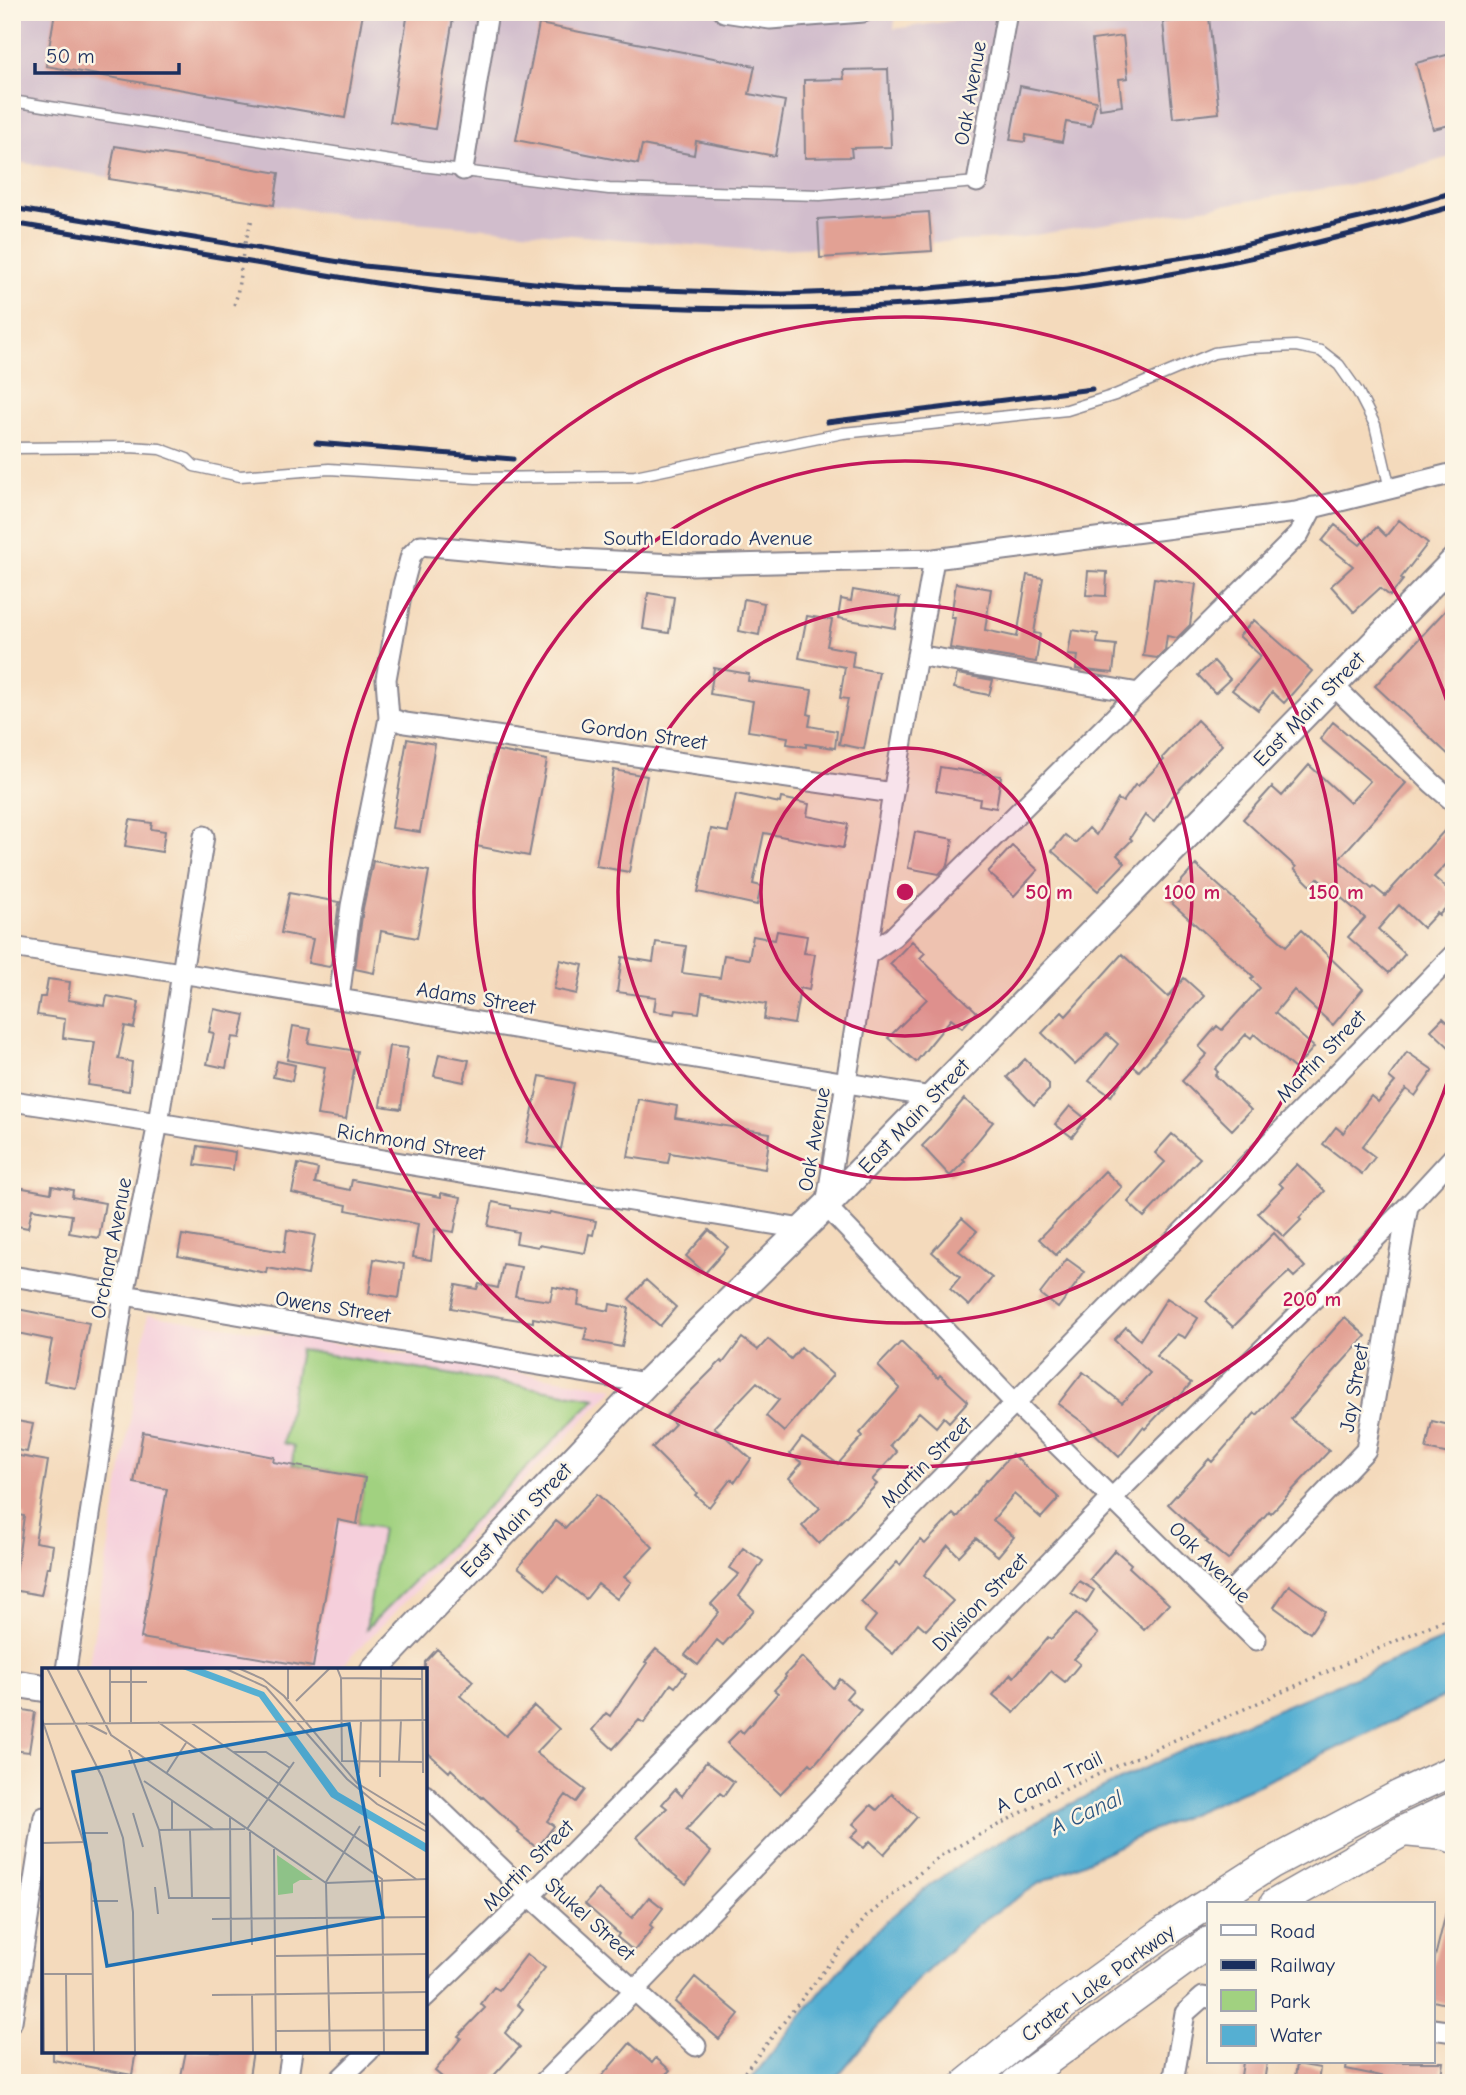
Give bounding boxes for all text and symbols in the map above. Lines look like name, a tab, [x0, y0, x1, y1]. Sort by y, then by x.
scale bar	[35, 32, 178, 76]
street label: Oak Avenue	[949, 39, 991, 147]
text: 50 m	[46, 44, 95, 68]
street label: South Eldorado Avenue	[603, 526, 813, 550]
street label: East Main Street	[1248, 646, 1370, 771]
street label: Gordon Street	[579, 713, 710, 755]
centre of rings	[893, 880, 917, 904]
text: 50 m	[1025, 880, 1073, 904]
text: 100 m	[1164, 880, 1220, 904]
text: 150 m	[1308, 880, 1364, 904]
street label: Adams Street	[415, 977, 538, 1019]
street label: Martin Street	[1271, 1004, 1372, 1107]
street label: East Main Street	[853, 1053, 975, 1178]
street label: Oak Avenue	[793, 1085, 835, 1193]
street label: Richmond Street	[335, 1118, 488, 1166]
street label: Orchard Avenue	[86, 1175, 136, 1321]
street label: Owens Street	[274, 1286, 393, 1328]
text: 200 m	[1283, 1287, 1341, 1311]
street label: Jay Street	[1334, 1341, 1374, 1434]
street label: Martin Street	[876, 1411, 977, 1512]
street label: East Main Street	[455, 1457, 577, 1582]
street label: Oak Avenue	[1164, 1516, 1256, 1608]
street label: Division Street	[927, 1547, 1034, 1656]
inset map	[42, 1668, 427, 2053]
street label: A Canal Trail	[991, 1745, 1107, 1819]
water label: A Canal	[1045, 1783, 1127, 1841]
street label: Martin Street	[478, 1814, 579, 1915]
street label: Stukel Street	[540, 1872, 641, 1966]
legend	[1207, 1902, 1434, 2064]
street label: Crater Lake Parkway	[1017, 1919, 1180, 2047]
text: Road	[1270, 1919, 1315, 1943]
text: Railway	[1270, 1953, 1335, 1977]
text: Park	[1270, 1989, 1310, 2013]
text: Water	[1270, 2023, 1323, 2047]

